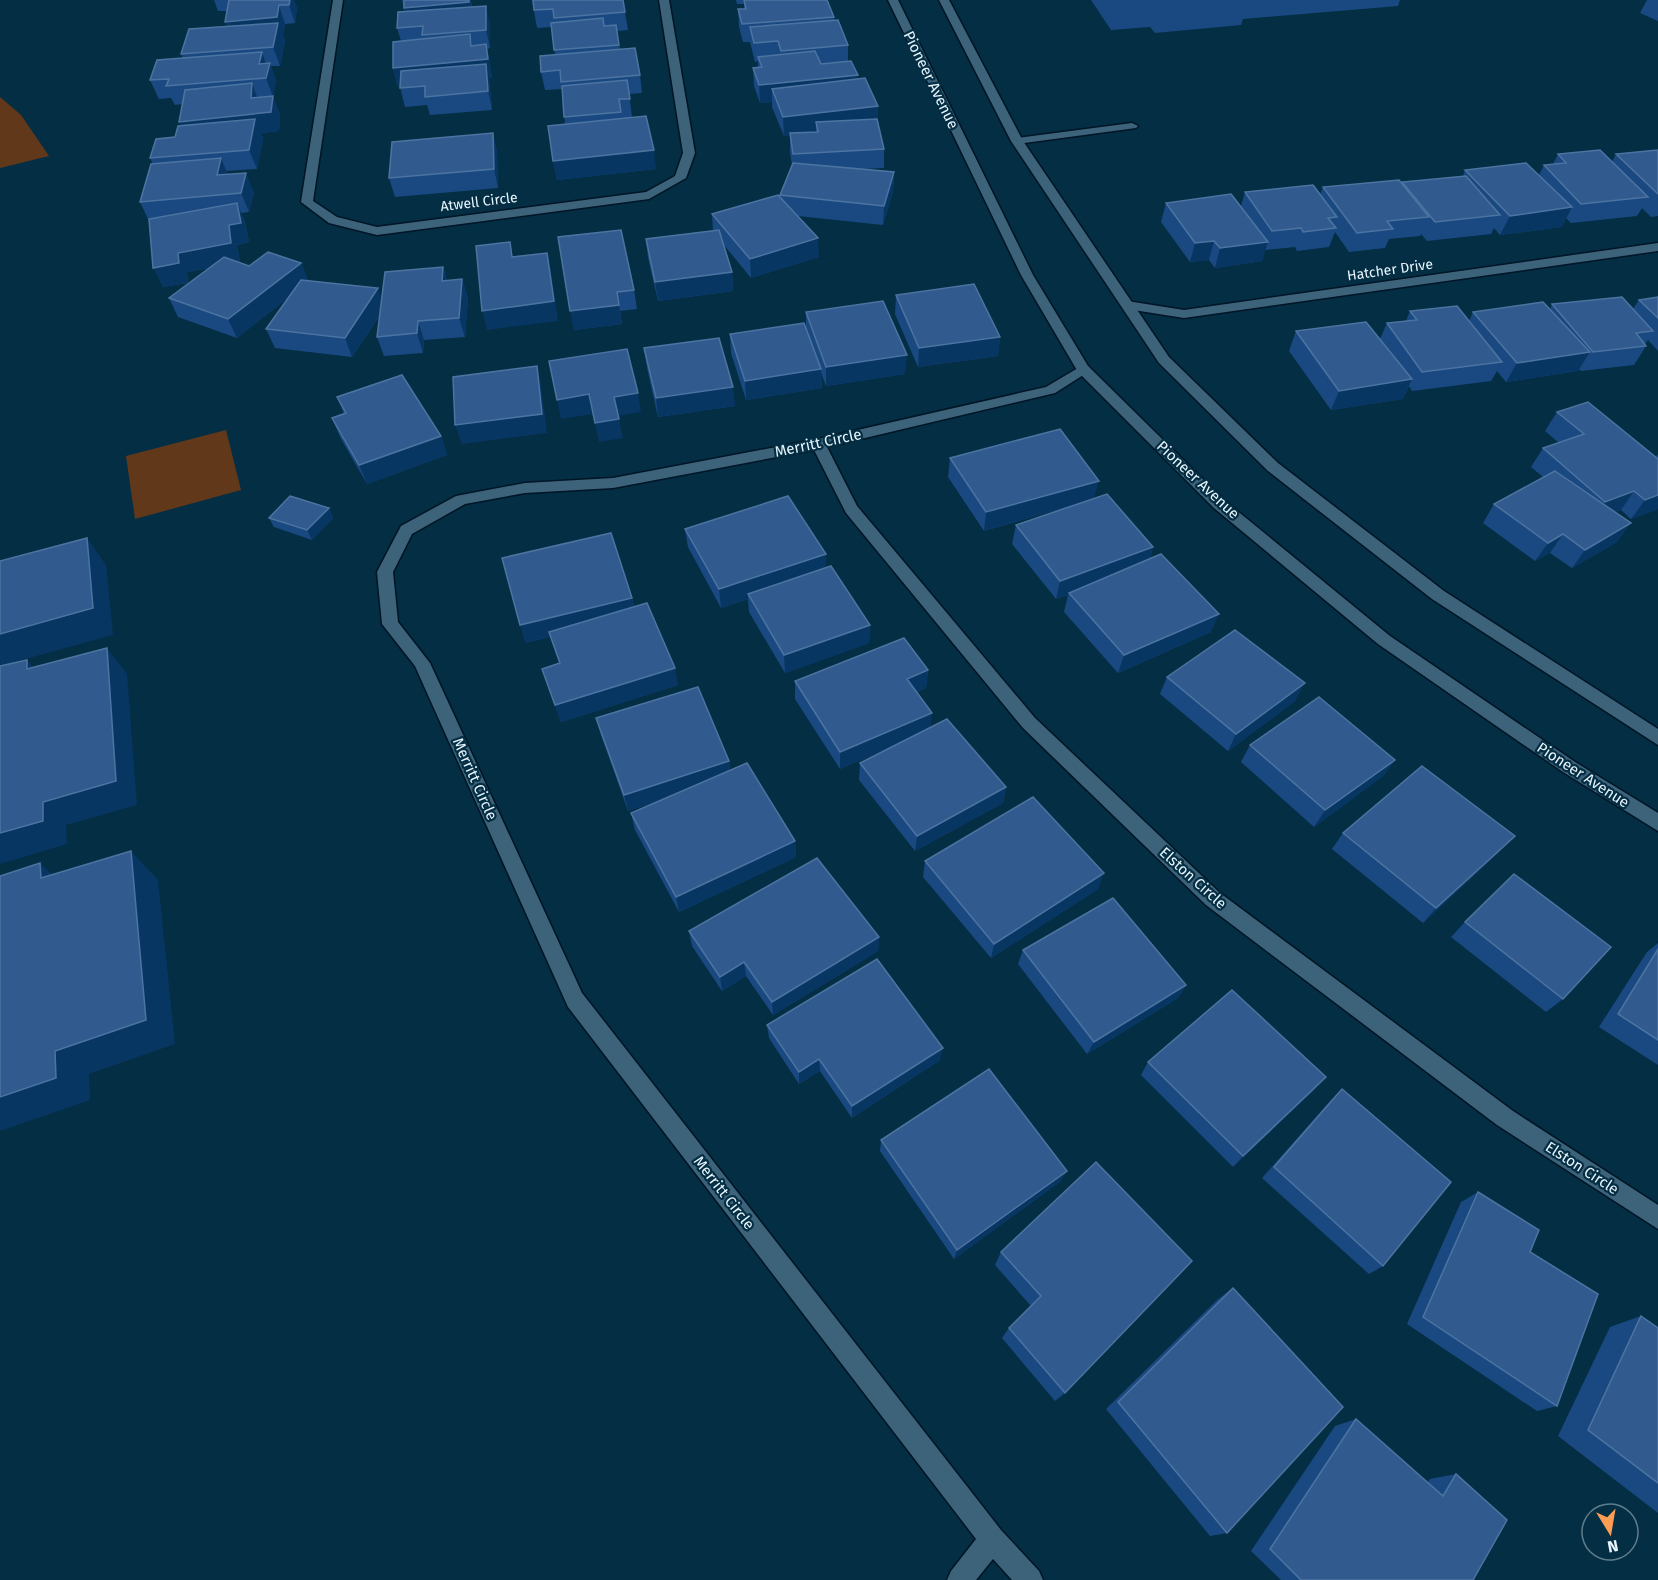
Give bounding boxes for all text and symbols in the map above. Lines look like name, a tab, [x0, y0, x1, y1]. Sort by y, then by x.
street label: Pioneer Avenue	[900, 28, 962, 132]
street label: Atwell Circle	[439, 189, 519, 215]
street label: Hatcher Drive	[1346, 256, 1434, 284]
street label: Merritt Circle	[773, 425, 863, 461]
street label: Pioneer Avenue	[1153, 437, 1243, 523]
street label: Merritt Circle	[449, 735, 501, 823]
street label: Pioneer Avenue	[1533, 738, 1633, 812]
street label: Elston Circle	[1156, 843, 1230, 913]
street label: Elston Circle	[1542, 1138, 1622, 1198]
street label: Merritt Circle	[690, 1153, 758, 1233]
north arrow	[1580, 1502, 1640, 1562]
text: N	[1606, 1536, 1620, 1557]

